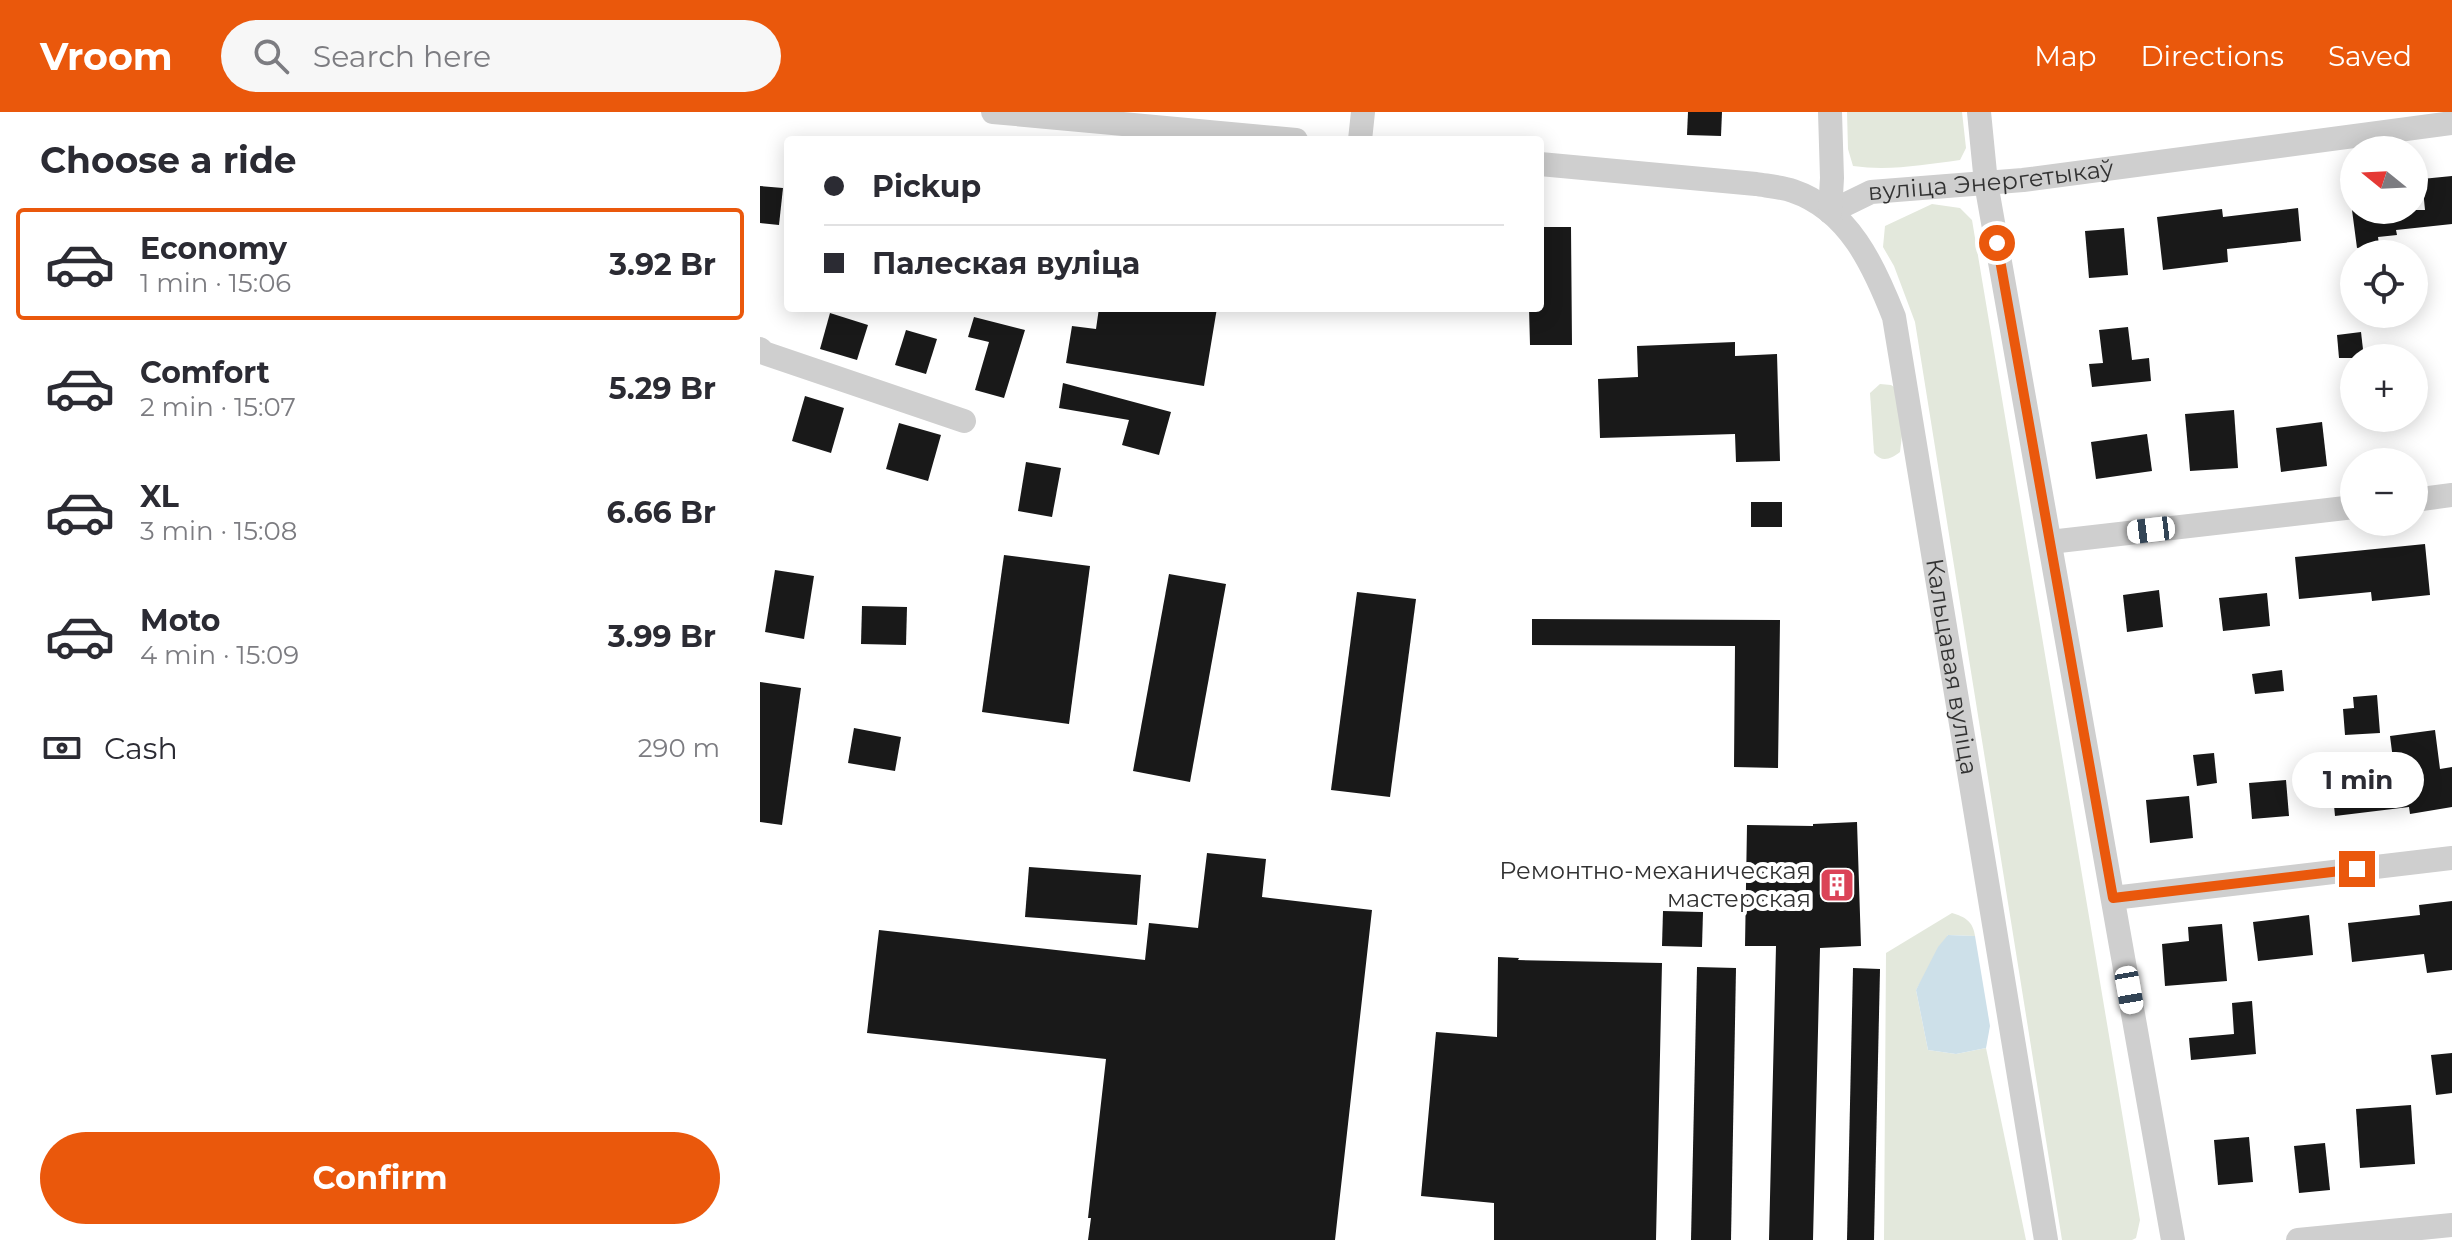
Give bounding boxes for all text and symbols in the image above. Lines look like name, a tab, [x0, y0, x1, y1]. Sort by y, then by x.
search box	[221, 20, 781, 92]
text: Vroom	[40, 33, 173, 80]
icon: search	[249, 34, 293, 78]
text: Search here	[313, 38, 491, 75]
text: Map	[2034, 39, 2096, 73]
text: Directions	[2140, 39, 2284, 73]
text: Saved	[2328, 39, 2412, 73]
north arrow	[2340, 136, 2428, 224]
map controls	[2340, 136, 2428, 536]
text: Choose a ride	[40, 138, 297, 182]
street label: вуліца Энергетыкаў	[1867, 153, 2116, 206]
text: Pickup	[872, 168, 981, 205]
route start	[1979, 225, 2015, 261]
icon: car	[44, 228, 116, 300]
text: Economy	[140, 230, 287, 267]
button: locate	[2340, 240, 2428, 328]
text: Палеская вуліца	[872, 245, 1140, 282]
text: 3.92 Br	[609, 246, 716, 283]
text: 1 min · 15:06	[140, 267, 291, 299]
button: +	[2340, 344, 2428, 432]
icon: car	[44, 352, 116, 424]
text: Comfort	[140, 354, 270, 391]
text: 5.29 Br	[609, 370, 716, 407]
text: 2 min · 15:07	[140, 391, 296, 423]
button: −	[2340, 448, 2428, 536]
icon: car	[44, 476, 116, 548]
text: XL	[140, 478, 179, 515]
text: 6.66 Br	[607, 494, 716, 531]
text: 3 min · 15:08	[140, 515, 297, 547]
car	[2126, 515, 2176, 545]
street label: Кальцавая вуліца	[1920, 556, 1984, 777]
icon: car	[44, 600, 116, 672]
text: Moto	[140, 602, 221, 639]
text: 3.99 Br	[608, 618, 716, 655]
text: 4 min · 15:09	[140, 639, 299, 671]
icon: cash	[40, 726, 84, 770]
text: Cash	[104, 730, 178, 767]
text: 290 m	[638, 732, 720, 764]
callout: 1 min	[2291, 753, 2423, 809]
text: 1 min	[2323, 764, 2393, 796]
route end	[2339, 851, 2375, 887]
place label: Ремонтно-механическая мастерская	[1499, 856, 1811, 913]
building icon: Ремонтно-механическая мастерская	[1818, 866, 1856, 904]
car	[2113, 964, 2145, 1016]
button: Confirm	[40, 1132, 720, 1224]

